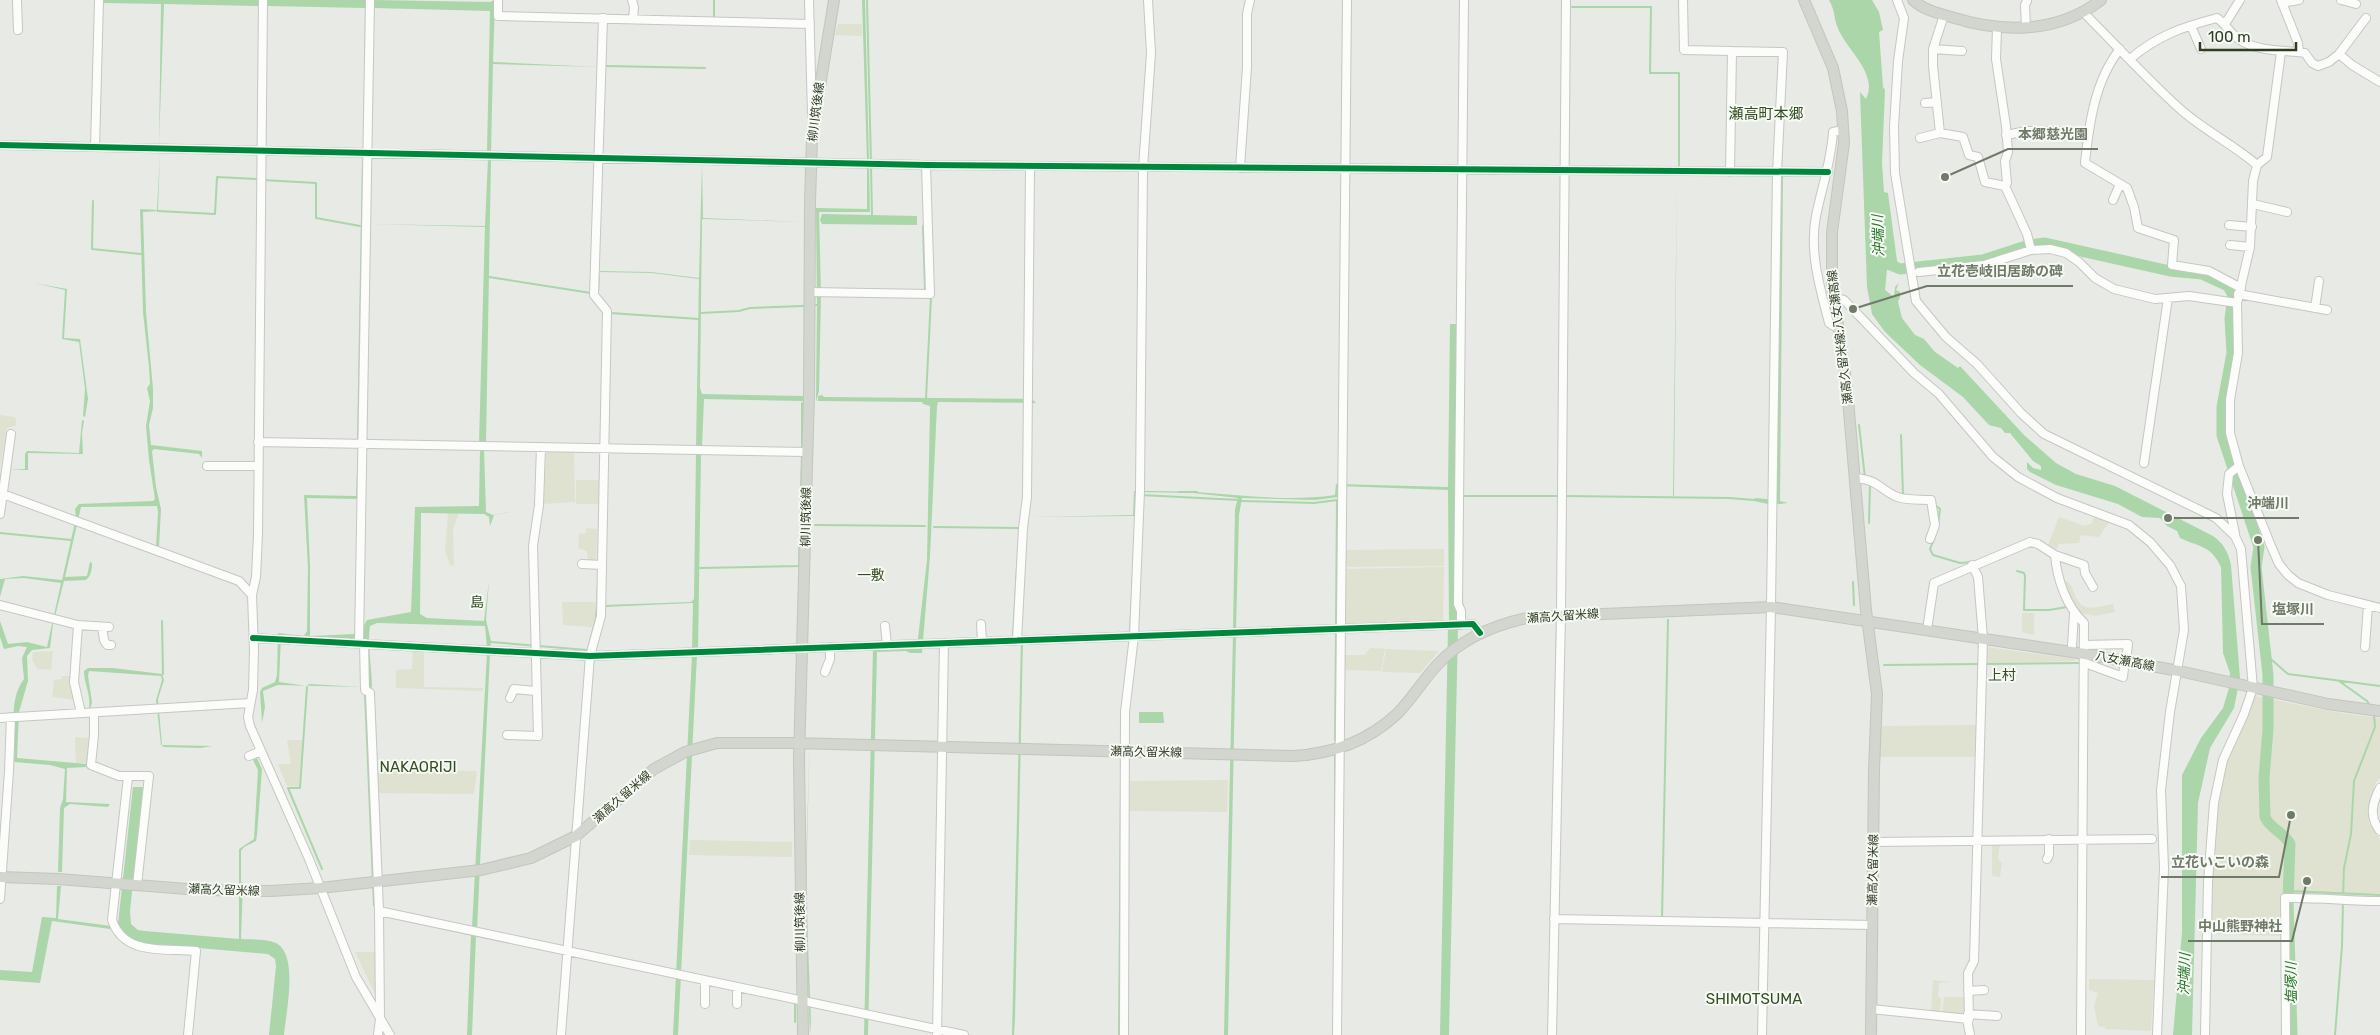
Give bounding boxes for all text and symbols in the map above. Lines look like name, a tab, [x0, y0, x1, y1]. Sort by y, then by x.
scale bar	[2200, 20, 2296, 52]
text: 100 m	[2208, 28, 2250, 46]
street label: 柳川筑後線	[805, 81, 827, 143]
district label: 瀬高町本郷	[1728, 105, 1804, 123]
callout: 本郷慈光園	[2008, 120, 2098, 149]
text: 本郷慈光園	[2018, 126, 2088, 143]
water label: 沖端川	[1869, 213, 1888, 257]
callout: 立花壱岐旧居跡の碑	[1927, 257, 2073, 286]
text: 立花壱岐旧居跡の碑	[1937, 263, 2063, 280]
street label: 瀬高久留米線;八女瀬高線	[1825, 269, 1855, 405]
street label: 柳川筑後線	[798, 487, 814, 547]
callout: 沖端川	[2237, 489, 2299, 518]
text: 沖端川	[2247, 495, 2289, 512]
district label: 一敷	[857, 567, 885, 584]
district label: 島	[470, 594, 484, 611]
callout: 塩塚川	[2262, 595, 2324, 624]
text: 塩塚川	[2272, 601, 2314, 618]
street label: 瀬高久留米線	[1527, 607, 1599, 625]
street label: 八女瀬高線	[2094, 648, 2156, 674]
district label: 上村	[1988, 667, 2016, 684]
street label: 瀬高久留米線	[1110, 744, 1182, 760]
district label: NAKAORIJI	[379, 758, 457, 776]
street label: 瀬高久留米線	[590, 768, 654, 826]
street label: 瀬高久留米線	[1865, 834, 1881, 906]
callout: 立花いこいの森	[2161, 848, 2279, 877]
text: 立花いこいの森	[2171, 854, 2269, 871]
street label: 瀬高久留米線	[188, 882, 260, 898]
street label: 柳川筑後線	[792, 892, 808, 952]
callout: 中山熊野神社	[2188, 912, 2292, 941]
text: 中山熊野神社	[2198, 918, 2282, 935]
water label: 沖端川	[2175, 951, 2194, 995]
water label: 塩塚川	[2283, 960, 2300, 1004]
district label: SHIMOTSUMA	[1706, 990, 1802, 1008]

